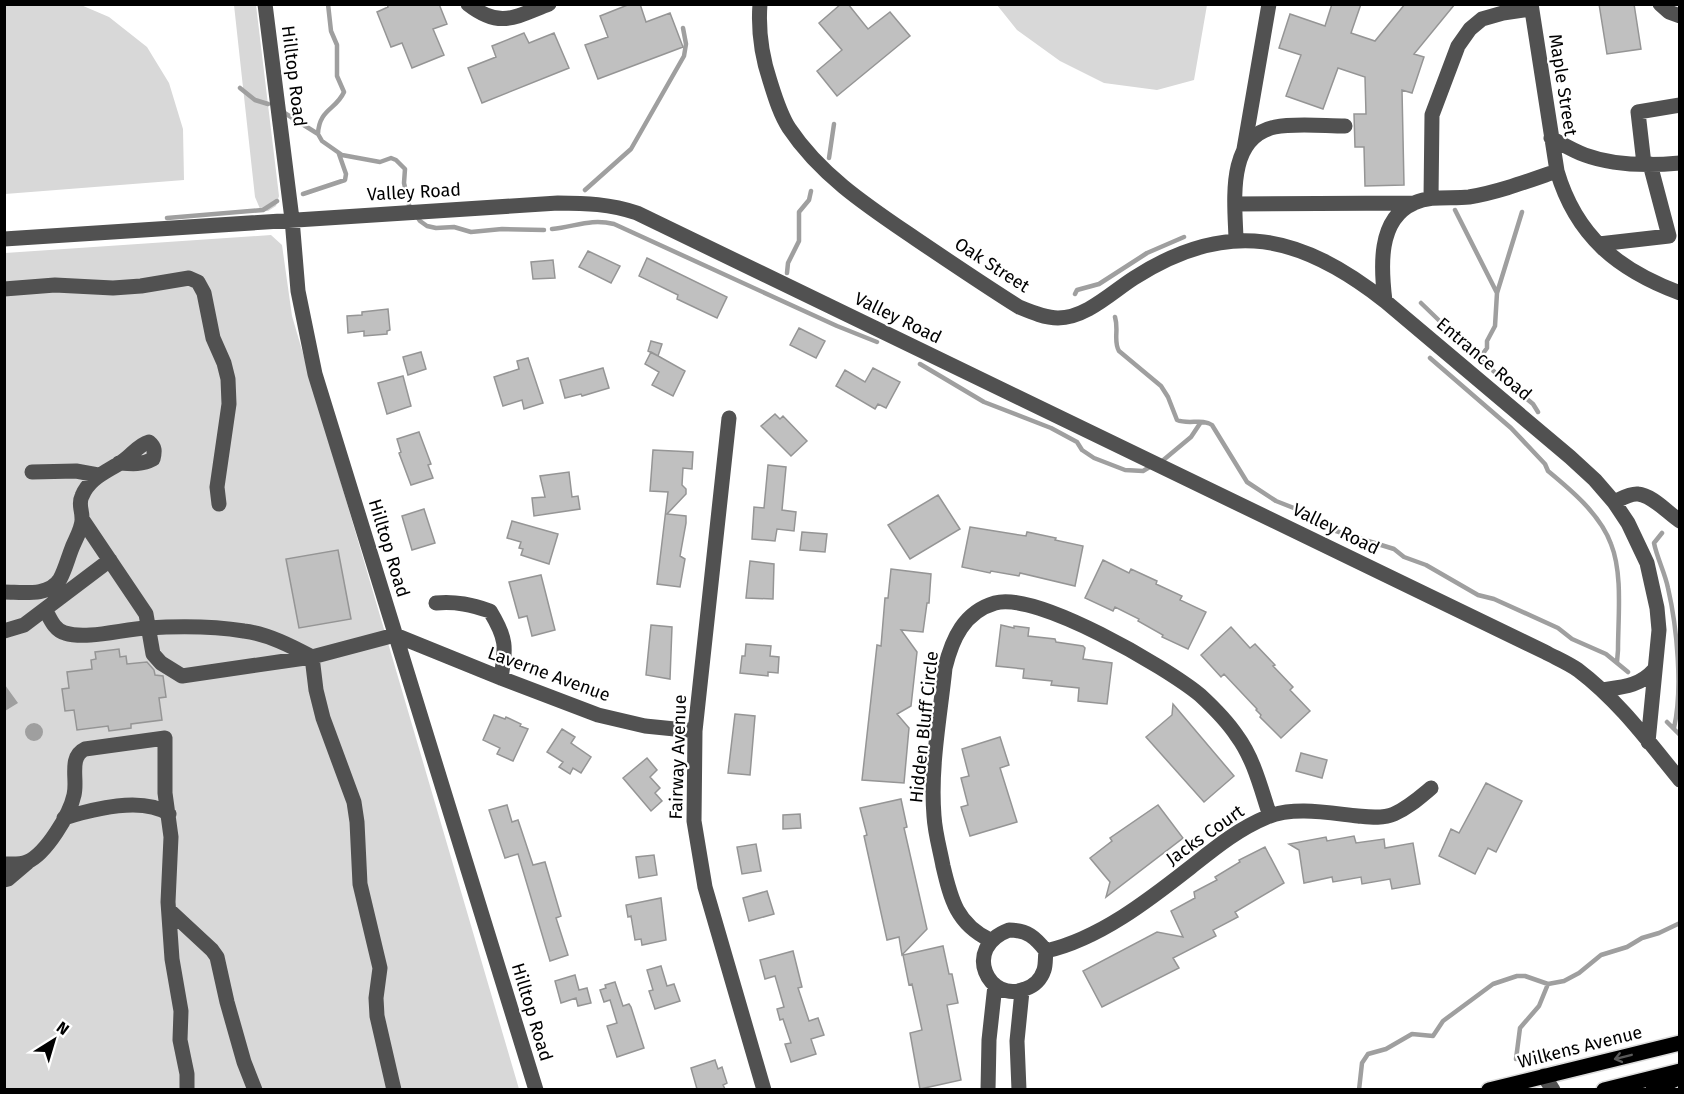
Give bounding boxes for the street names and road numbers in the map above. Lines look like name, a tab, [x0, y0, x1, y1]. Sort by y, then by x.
street label: Hilltop Road	[277, 24, 311, 128]
street label: Maple Street	[1544, 32, 1582, 138]
street label: Valley Road	[366, 179, 462, 205]
street label: Oak Street	[950, 233, 1034, 298]
street label: Valley Road	[851, 287, 945, 349]
street label: Entrance Road	[1432, 313, 1536, 405]
street label: Hilltop Road	[364, 496, 414, 600]
street label: Valley Road	[1289, 498, 1383, 560]
street label: Laverne Avenue	[485, 642, 613, 706]
street label: Hidden Bluff Circle	[905, 650, 943, 804]
street label: Fairway Avenue	[665, 694, 691, 820]
street label: Jacks Court	[1162, 800, 1249, 870]
street label: Hilltop Road	[507, 960, 557, 1064]
street label: Wilkens Avenue	[1515, 1021, 1645, 1073]

